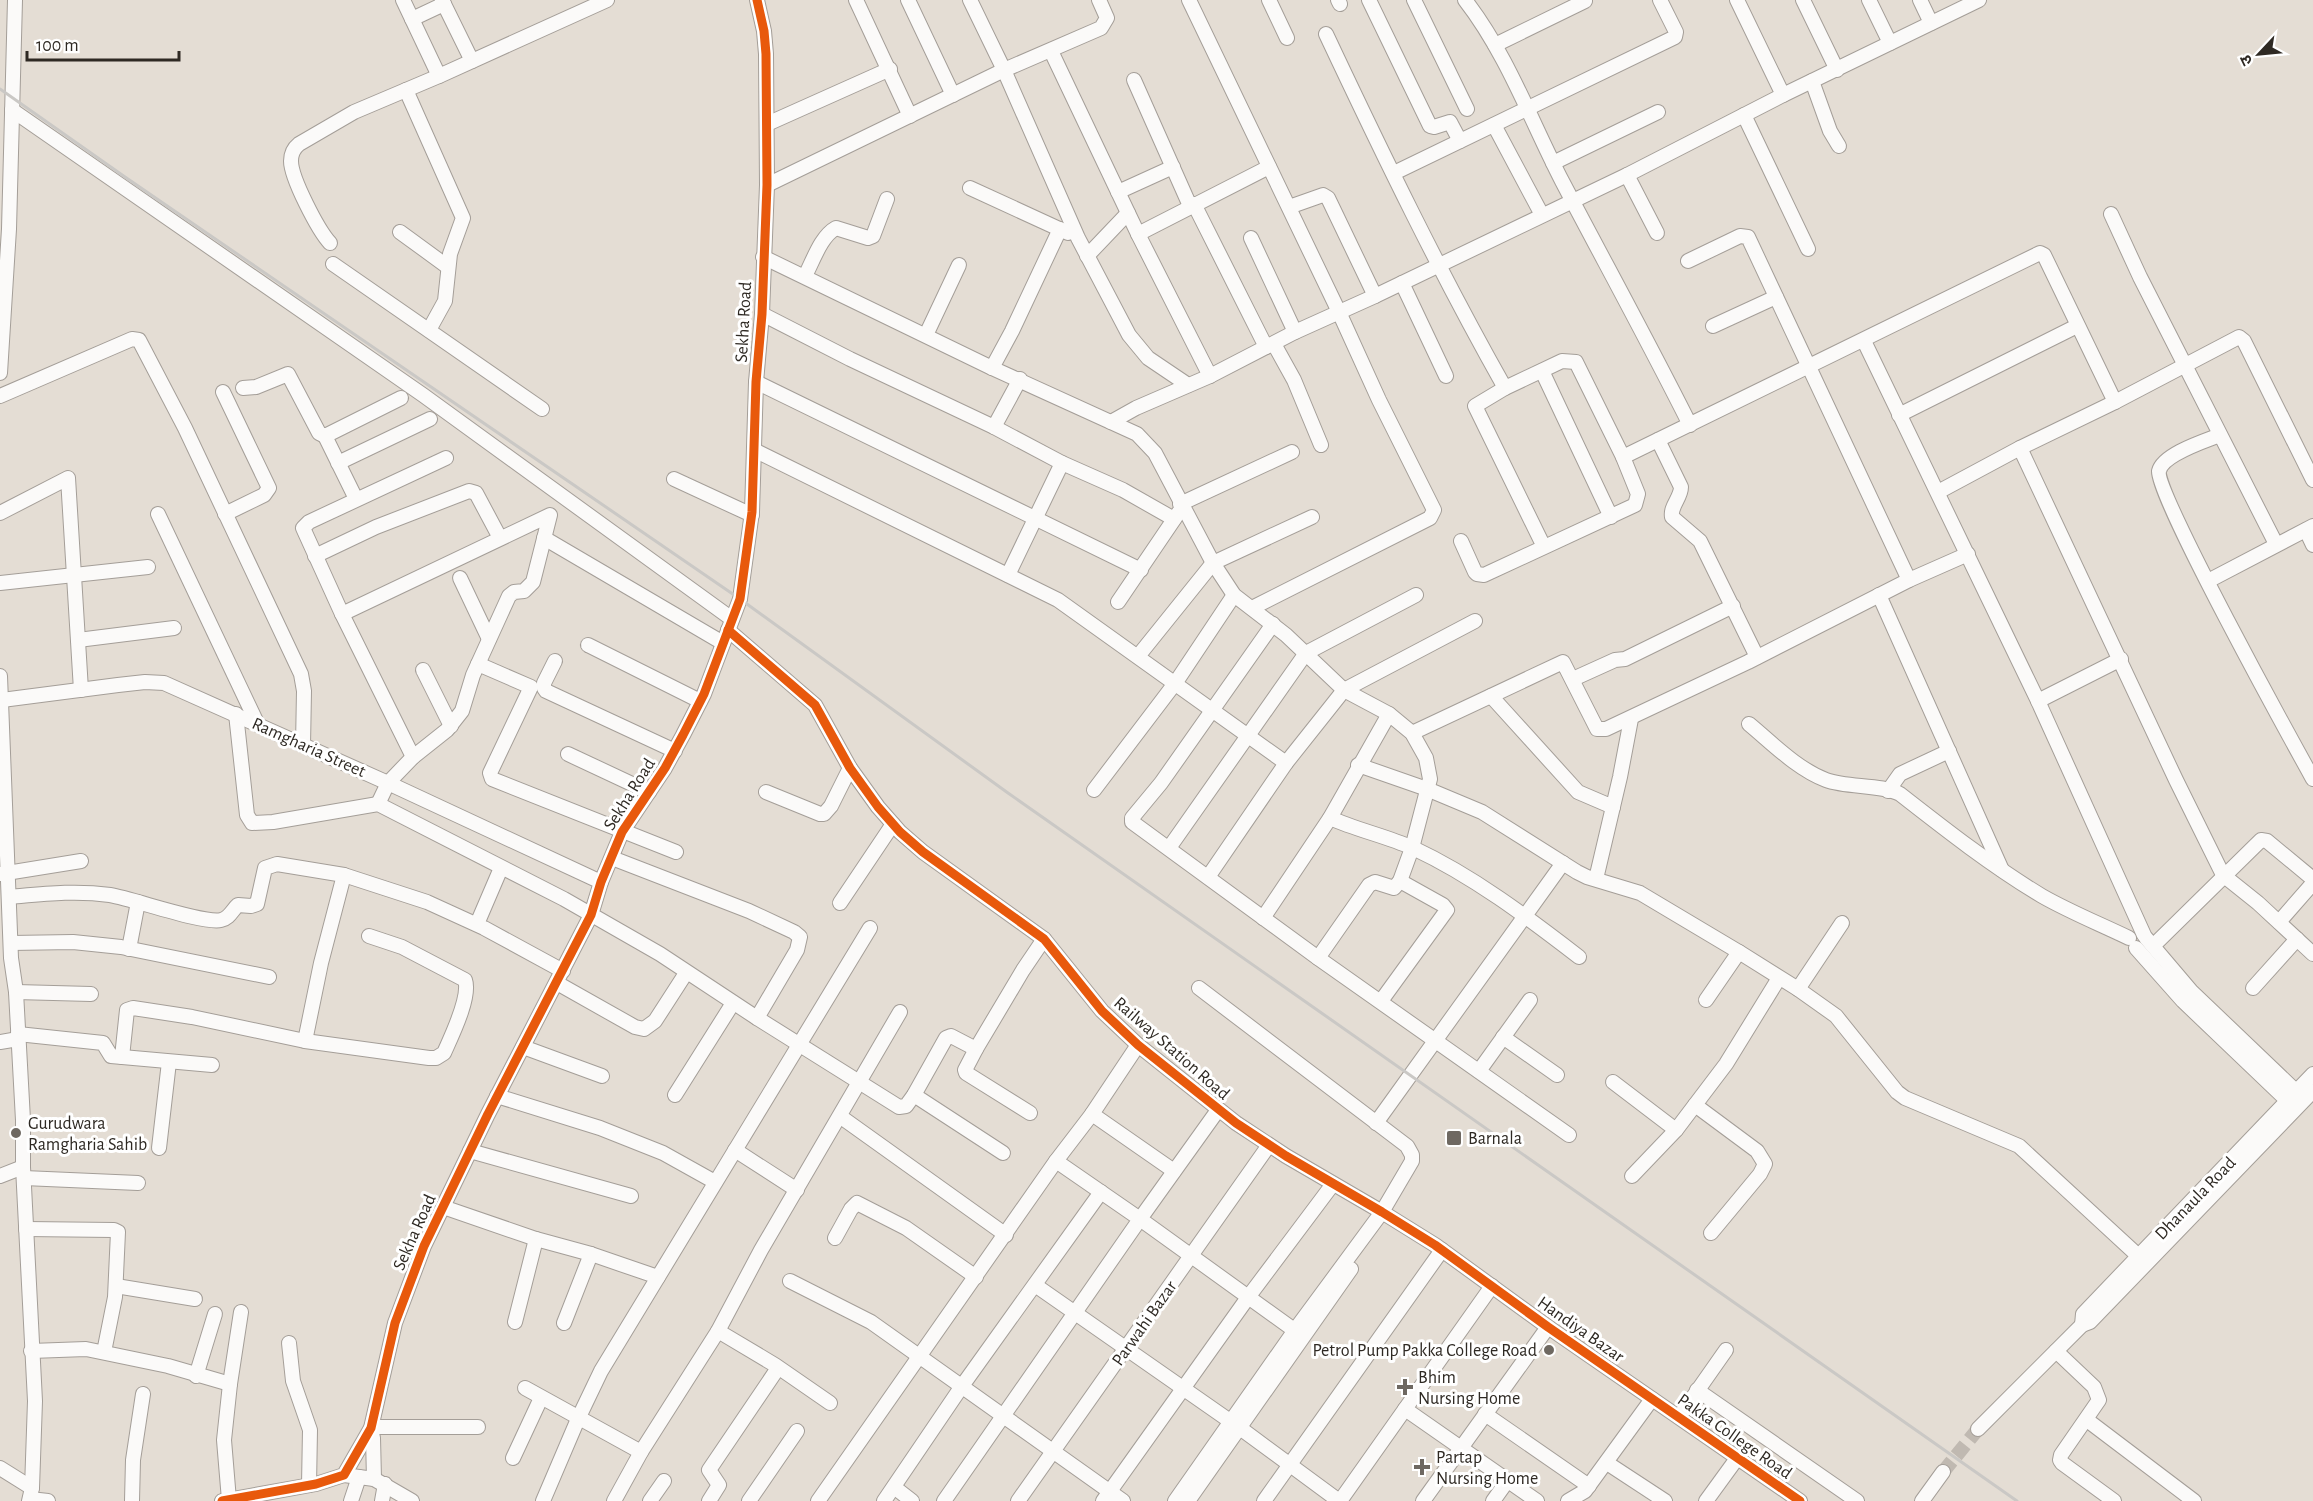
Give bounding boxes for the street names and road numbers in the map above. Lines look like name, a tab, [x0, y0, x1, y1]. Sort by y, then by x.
street label: Sekha Road	[733, 281, 755, 363]
street label: Ramgharia Street	[249, 715, 368, 781]
street label: Sekha Road	[601, 755, 659, 834]
street label: Railway Station Road	[1110, 994, 1233, 1104]
street label: Dhanaula Road	[2152, 1154, 2240, 1244]
street label: Sekha Road	[390, 1192, 440, 1273]
street label: Parwahi Bazar	[1109, 1278, 1181, 1369]
street label: Handiya Bazar	[1534, 1293, 1627, 1366]
street label: Pakka College Road	[1674, 1391, 1795, 1483]

